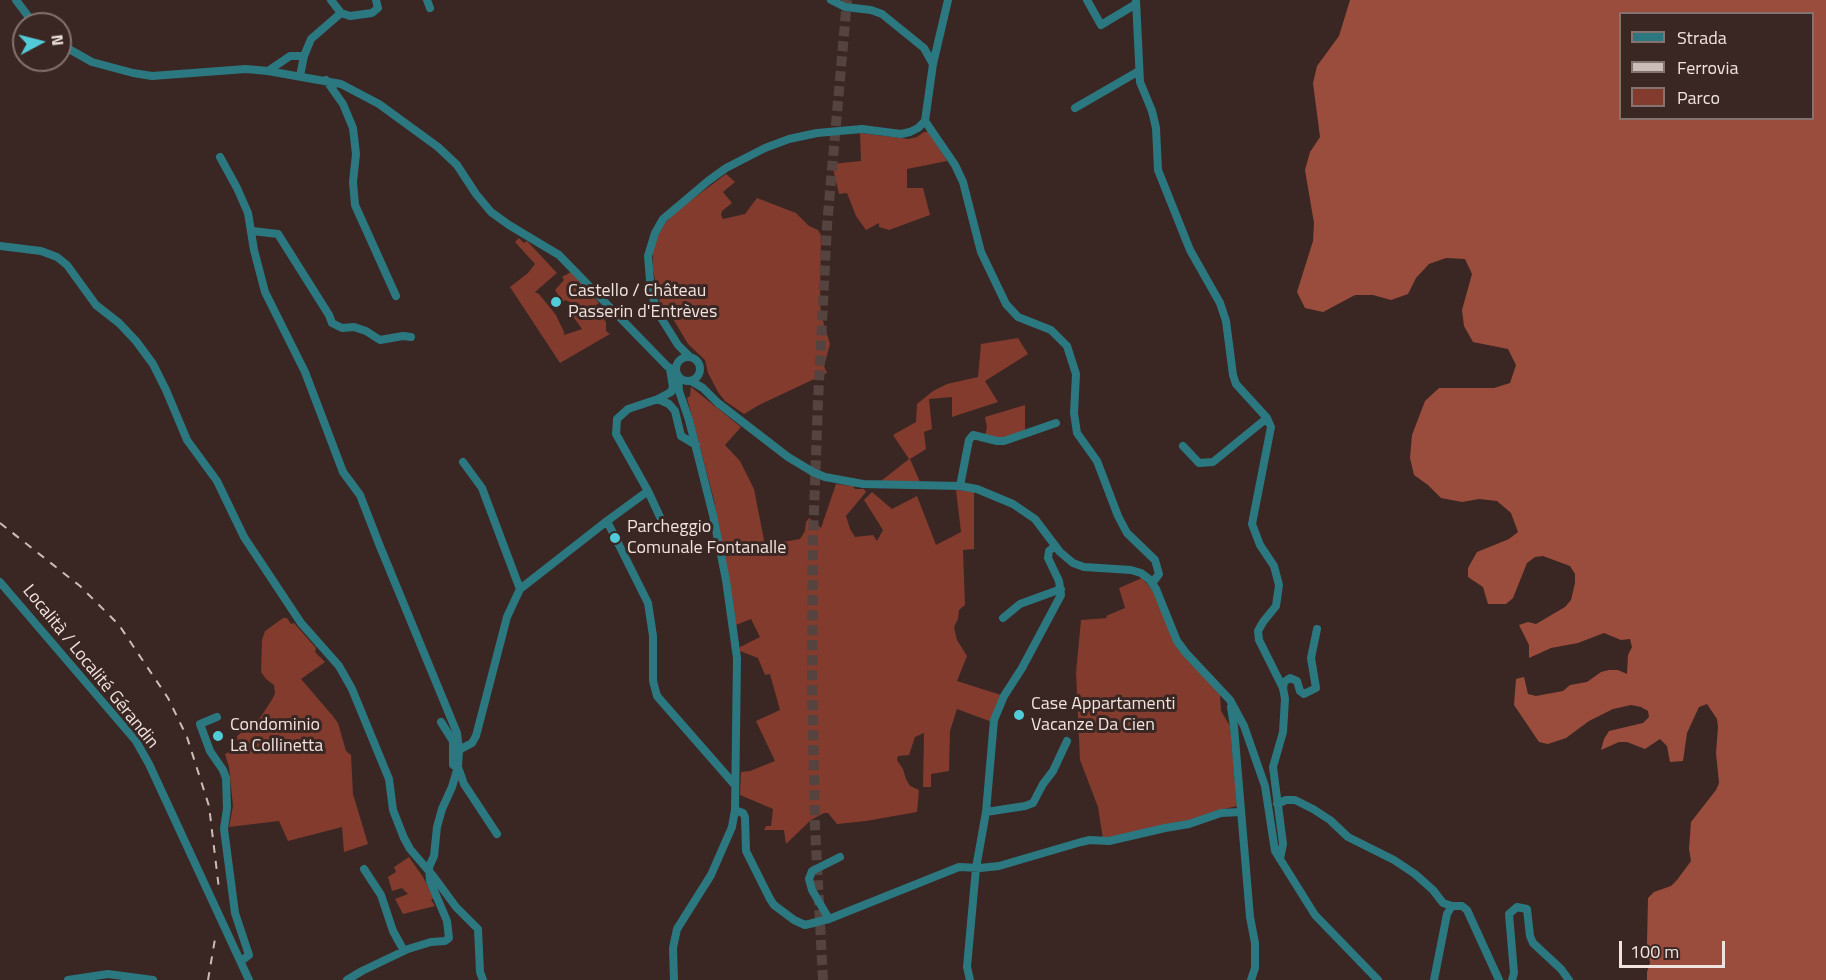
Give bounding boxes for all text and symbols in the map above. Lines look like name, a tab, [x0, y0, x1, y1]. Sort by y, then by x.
north arrow	[12, 12, 72, 72]
legend	[1619, 12, 1814, 120]
text: Strada	[1677, 24, 1727, 51]
text: N	[45, 33, 70, 47]
text: Ferrovia	[1677, 54, 1738, 81]
text: Parco	[1677, 84, 1720, 111]
place label: Castello / Château Passerin d'Entrèves	[568, 281, 717, 324]
marker: Castello / Château Passerin d'Entrèves	[549, 295, 563, 309]
place label: Parcheggio Comunale Fontanalle	[627, 517, 786, 560]
marker: Parcheggio Comunale Fontanalle	[608, 531, 622, 545]
street label: Località / Localité Gérandin	[17, 581, 163, 753]
place label: Case Appartamenti Vacanze Da Cien	[1031, 694, 1176, 736]
marker: Case Appartamenti Vacanze Da Cien	[1012, 708, 1026, 722]
place label: Condominio La Collinetta	[230, 715, 323, 758]
marker: Condominio La Collinetta	[211, 729, 225, 743]
scale bar	[1622, 929, 1728, 967]
text: 100 m	[1630, 938, 1679, 965]

